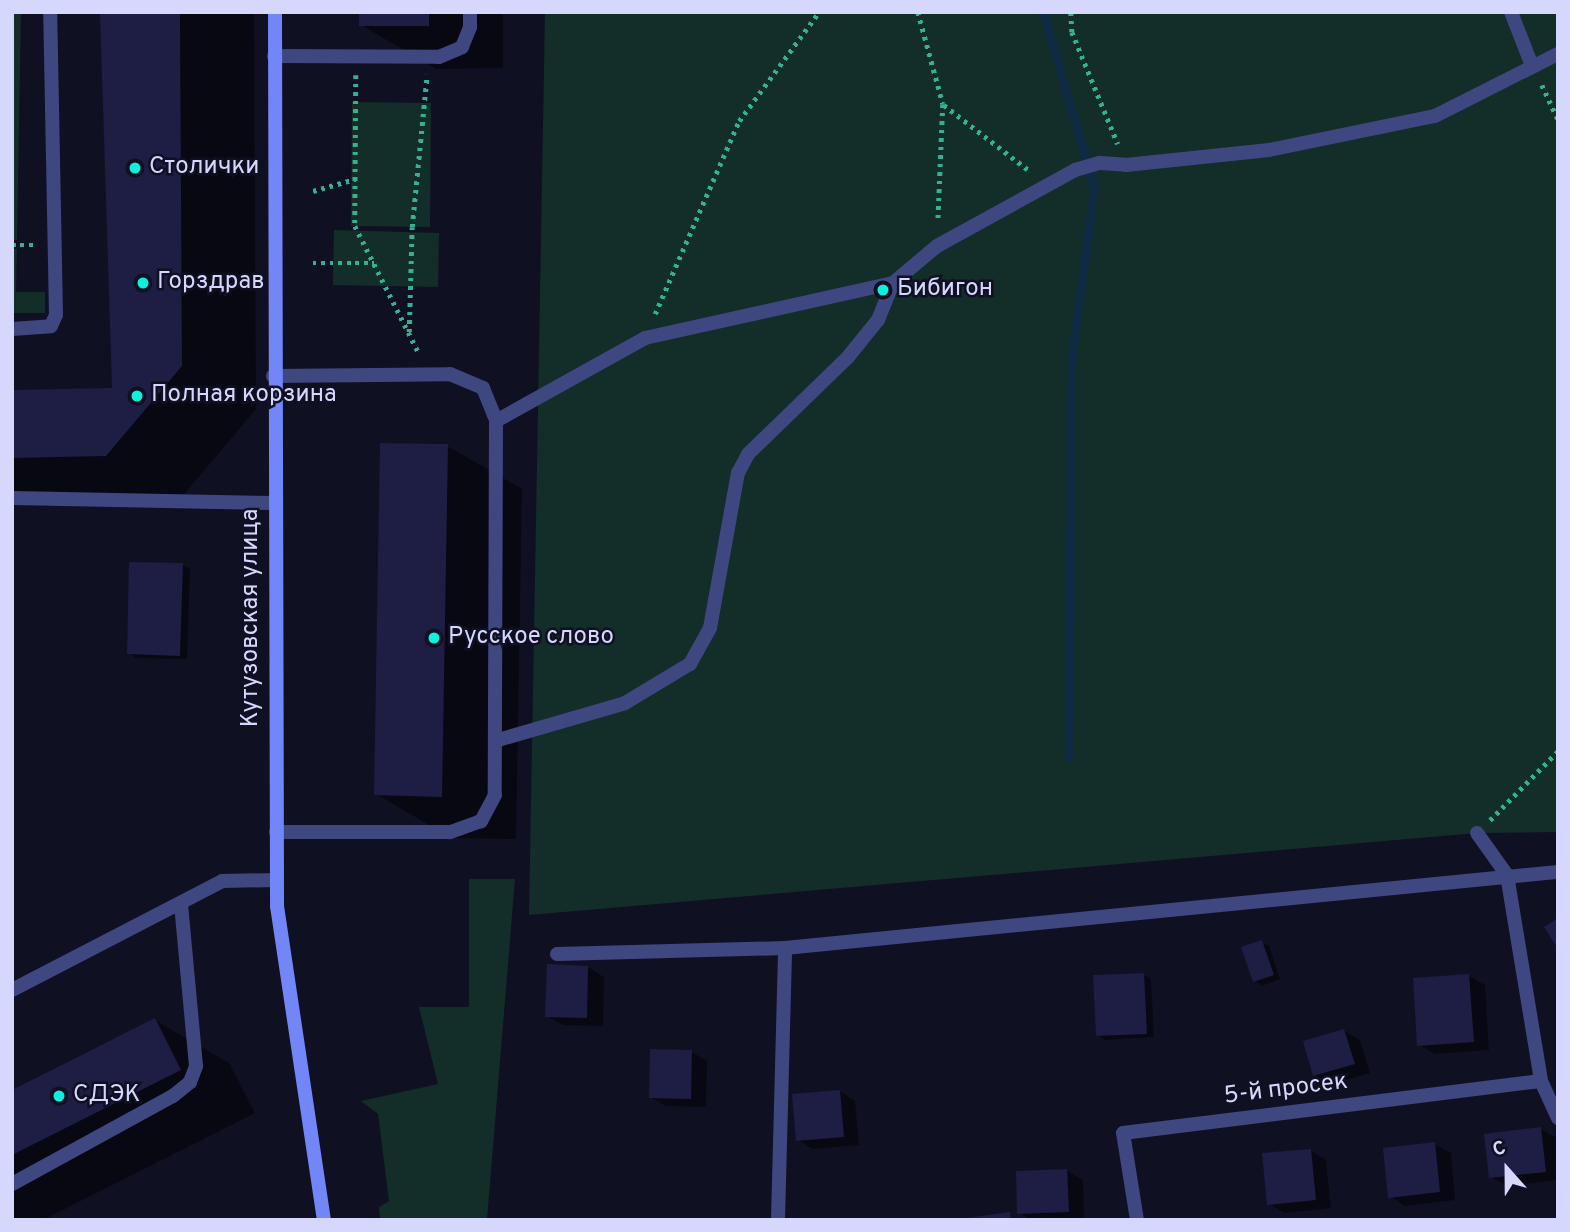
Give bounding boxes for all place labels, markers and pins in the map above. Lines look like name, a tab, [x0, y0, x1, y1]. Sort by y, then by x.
place label: Столички	[149, 154, 259, 182]
marker: Столички	[127, 160, 143, 176]
place label: Горздрав	[157, 269, 265, 297]
marker: Горздрав	[135, 275, 151, 291]
place label: Бибигон	[897, 276, 993, 304]
marker: Бибигон	[875, 282, 891, 298]
place label: Полная корзина	[151, 382, 337, 410]
marker: Полная корзина	[129, 388, 145, 404]
place label: Русское слово	[448, 624, 614, 652]
marker: Русское слово	[426, 630, 442, 646]
place label: СДЭК	[73, 1082, 140, 1110]
marker: СДЭК	[51, 1088, 67, 1104]

